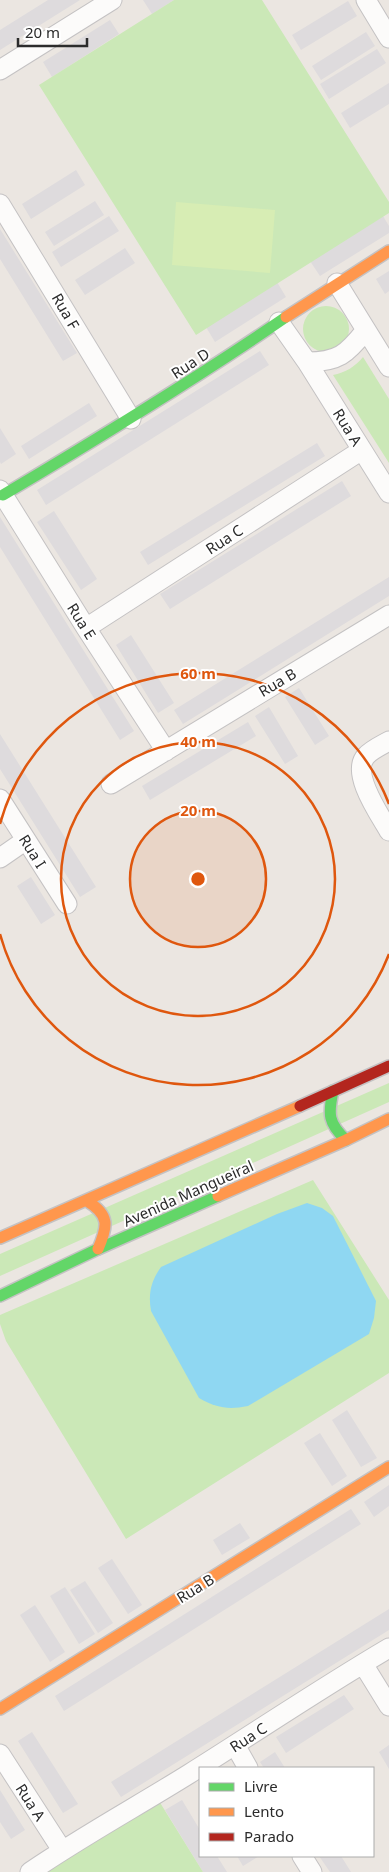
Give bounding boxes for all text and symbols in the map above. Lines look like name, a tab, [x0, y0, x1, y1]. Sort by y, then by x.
scale bar	[18, 15, 86, 47]
text: 20 m	[25, 22, 60, 42]
street label: Rua F	[48, 289, 84, 333]
street label: Rua D	[167, 343, 213, 383]
street label: Rua A	[329, 405, 367, 450]
street label: Rua C	[202, 519, 247, 558]
street label: Rua E	[63, 599, 101, 643]
text: 60 m	[180, 663, 216, 683]
street label: Rua B	[254, 663, 300, 701]
text: 40 m	[180, 731, 216, 751]
text: 20 m	[180, 800, 216, 820]
street label: Rua I	[15, 830, 51, 872]
centre of rings	[189, 870, 207, 888]
street label: Avenida Mangueiral	[120, 1155, 256, 1231]
street label: Rua B	[172, 1569, 218, 1607]
street label: Rua C	[226, 1717, 271, 1756]
legend	[199, 1767, 374, 1857]
text: Livre	[244, 1776, 278, 1796]
street label: Rua A	[12, 1780, 51, 1825]
text: Lento	[244, 1801, 284, 1821]
text: Parado	[244, 1826, 294, 1846]

